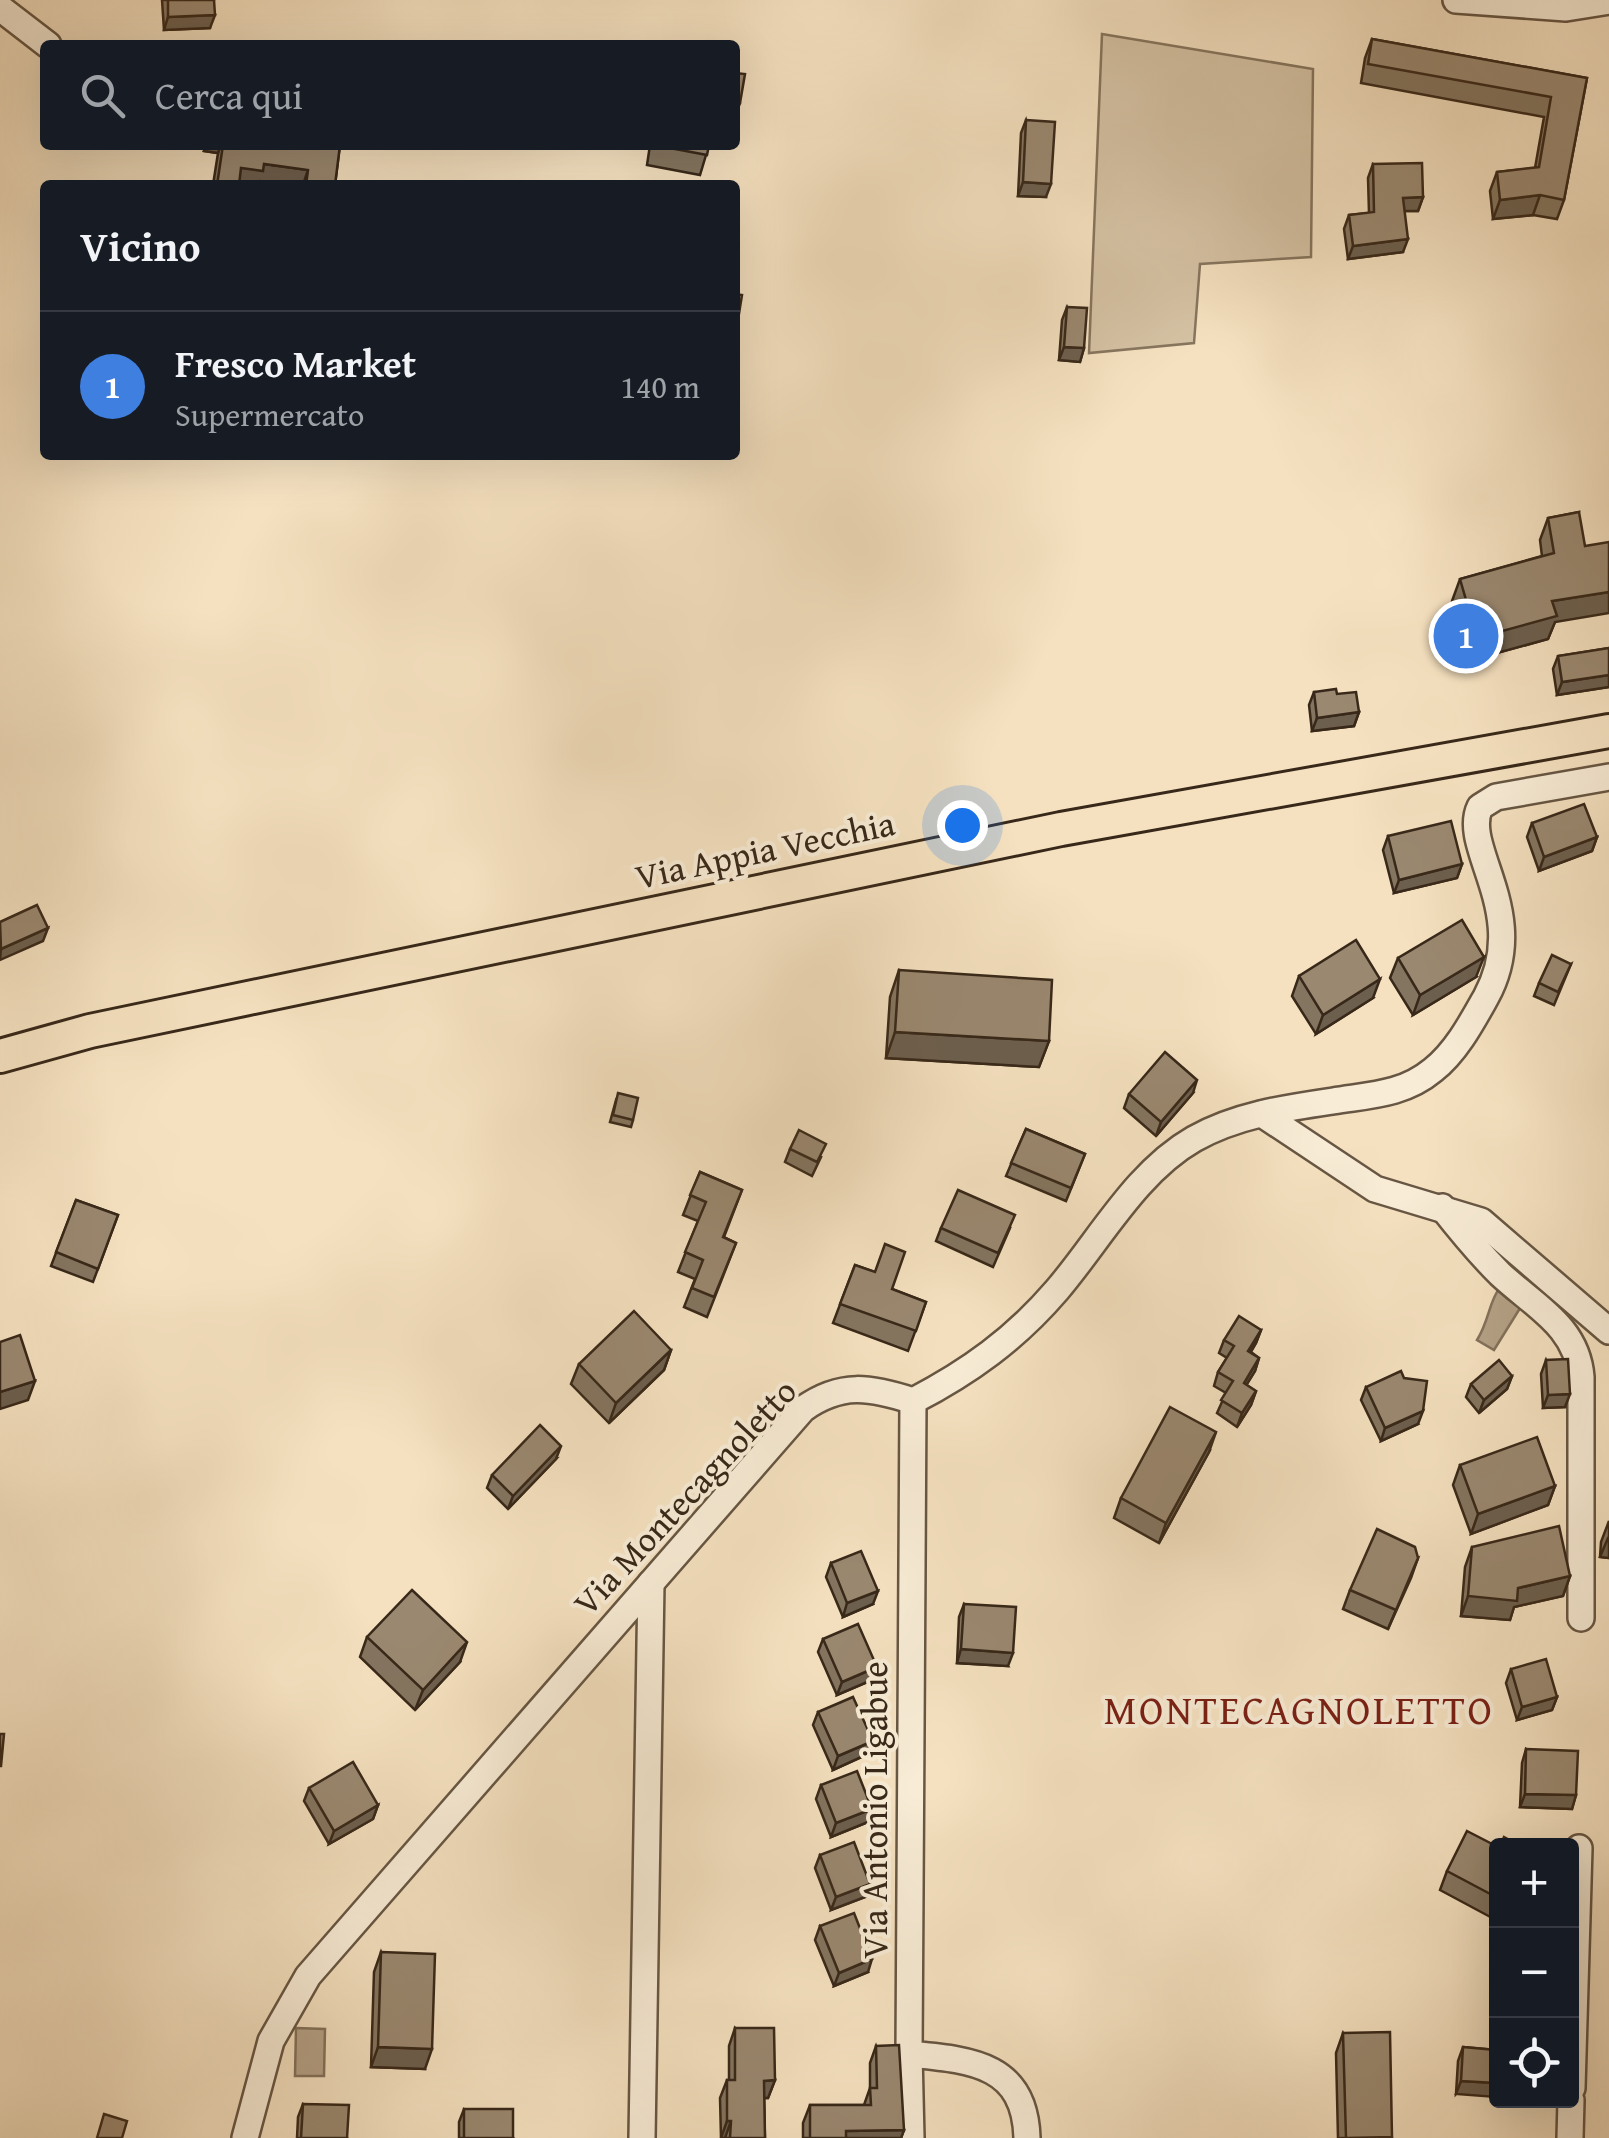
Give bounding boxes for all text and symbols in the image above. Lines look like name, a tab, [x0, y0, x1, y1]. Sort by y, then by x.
search box	[40, 40, 740, 150]
text: Cerca qui	[155, 67, 303, 123]
icon: search	[75, 68, 130, 123]
text: Vicino	[80, 215, 201, 276]
text: Fresco Market	[175, 335, 416, 391]
text: 1	[104, 363, 121, 410]
text: 140 m	[621, 363, 700, 410]
text: Supermercato	[175, 391, 364, 438]
pin: 1	[1434, 598, 1498, 674]
street label: Via Appia Vecchia	[631, 797, 900, 902]
your location	[937, 800, 988, 851]
street label: Via Montecagnoletto	[561, 1367, 808, 1627]
street label: Via Antonio Ligabue	[849, 1661, 900, 1959]
district label: MONTECAGNOLETTO	[1104, 1680, 1494, 1739]
map controls	[1489, 1838, 1579, 2108]
button: +	[1489, 1838, 1579, 1928]
button: −	[1489, 1928, 1579, 2018]
button: locate	[1489, 2018, 1579, 2108]

